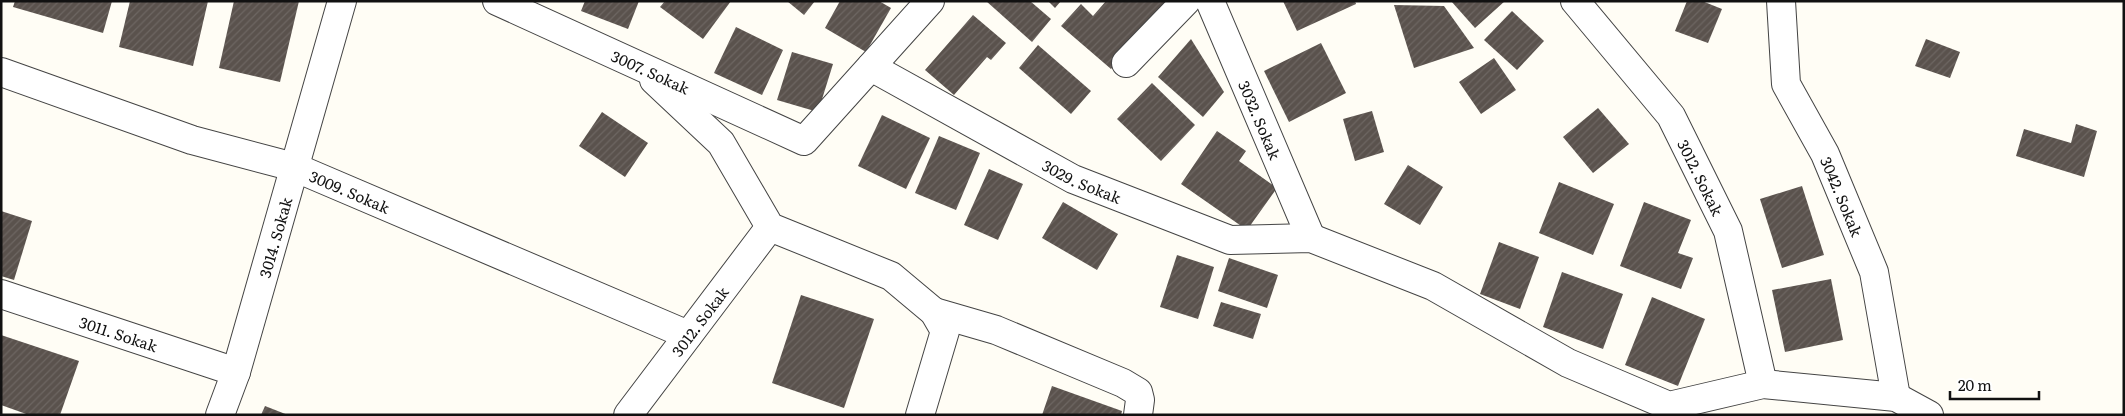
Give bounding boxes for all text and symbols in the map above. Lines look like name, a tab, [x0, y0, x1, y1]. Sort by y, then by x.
street label: 3007. Sokak	[608, 43, 694, 99]
street label: 3032. Sokak	[1234, 77, 1288, 164]
street label: 3012. Sokak	[1673, 135, 1730, 220]
street label: 3029. Sokak	[1039, 153, 1126, 209]
street label: 3042. Sokak	[1816, 153, 1870, 241]
street label: 3009. Sokak	[306, 164, 394, 218]
street label: 3014. Sokak	[252, 194, 297, 280]
street label: 3012. Sokak	[665, 280, 734, 361]
street label: 3011. Sokak	[77, 309, 162, 357]
scale bar	[1950, 368, 2039, 400]
text: 20 m	[1958, 373, 1992, 396]

